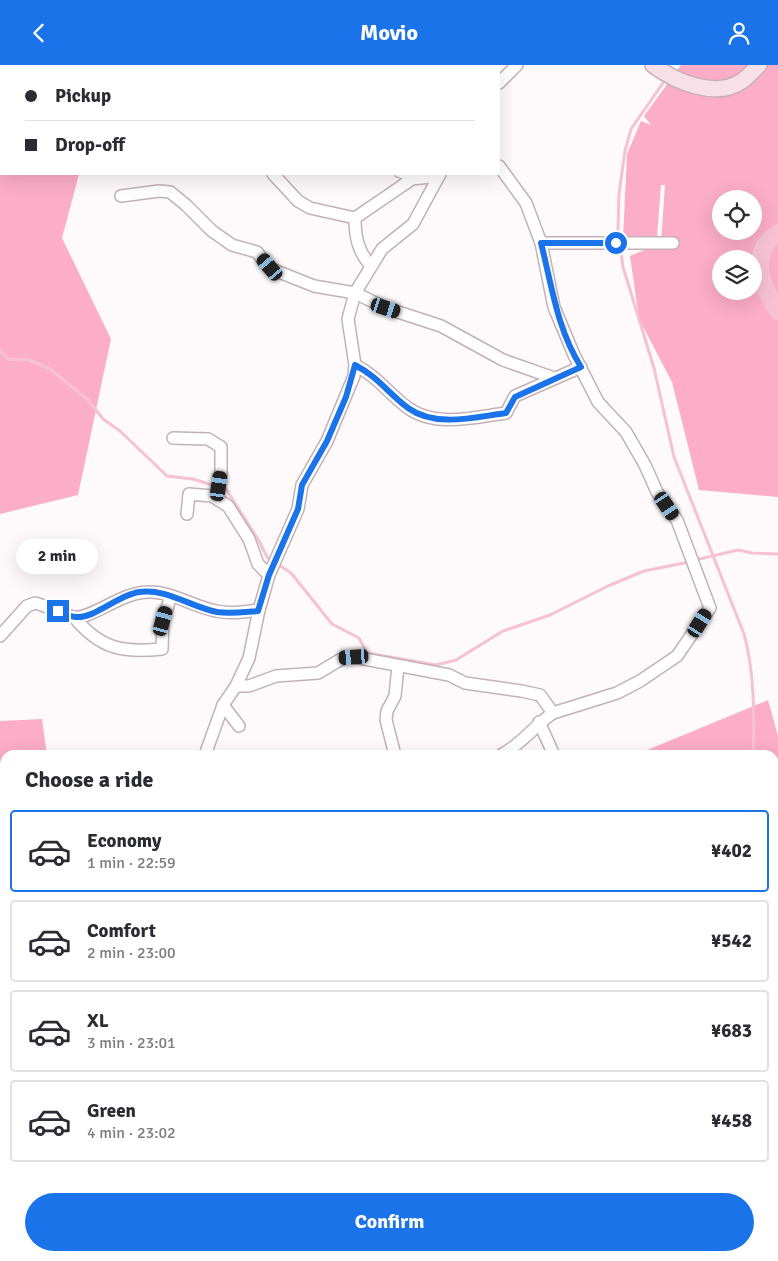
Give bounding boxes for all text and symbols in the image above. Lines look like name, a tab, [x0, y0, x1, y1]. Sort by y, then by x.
icon: back	[25, 19, 53, 47]
text: Movio	[360, 19, 418, 46]
icon: person	[725, 19, 753, 47]
text: Pickup	[55, 84, 111, 108]
text: Drop-off	[55, 133, 125, 157]
map controls	[712, 190, 762, 300]
button: locate	[712, 190, 762, 240]
route start	[605, 232, 627, 254]
button: layers	[712, 250, 762, 300]
car	[254, 251, 285, 283]
car	[369, 296, 402, 320]
car	[209, 470, 228, 502]
car	[652, 489, 681, 523]
callout: 2 min	[17, 539, 99, 573]
text: 2 min	[38, 546, 76, 566]
route end	[47, 600, 69, 622]
car	[151, 605, 174, 637]
car	[685, 606, 714, 640]
car	[338, 648, 369, 666]
text: Choose a ride	[25, 766, 153, 793]
icon: car	[27, 829, 72, 874]
text: Economy	[87, 829, 161, 853]
text: ¥402	[711, 839, 752, 863]
text: 1 min · 22:59	[87, 853, 176, 873]
icon: car	[27, 919, 72, 964]
text: Comfort	[87, 919, 156, 943]
text: ¥542	[711, 929, 752, 953]
text: 2 min · 23:00	[87, 943, 176, 963]
icon: car	[27, 1009, 72, 1054]
text: XL	[87, 1009, 109, 1033]
text: ¥683	[711, 1019, 752, 1043]
text: 3 min · 23:01	[87, 1033, 176, 1053]
icon: car	[27, 1099, 72, 1144]
text: Green	[87, 1099, 136, 1123]
text: ¥458	[711, 1109, 752, 1133]
text: 4 min · 23:02	[87, 1123, 176, 1143]
button: Confirm	[25, 1193, 754, 1251]

